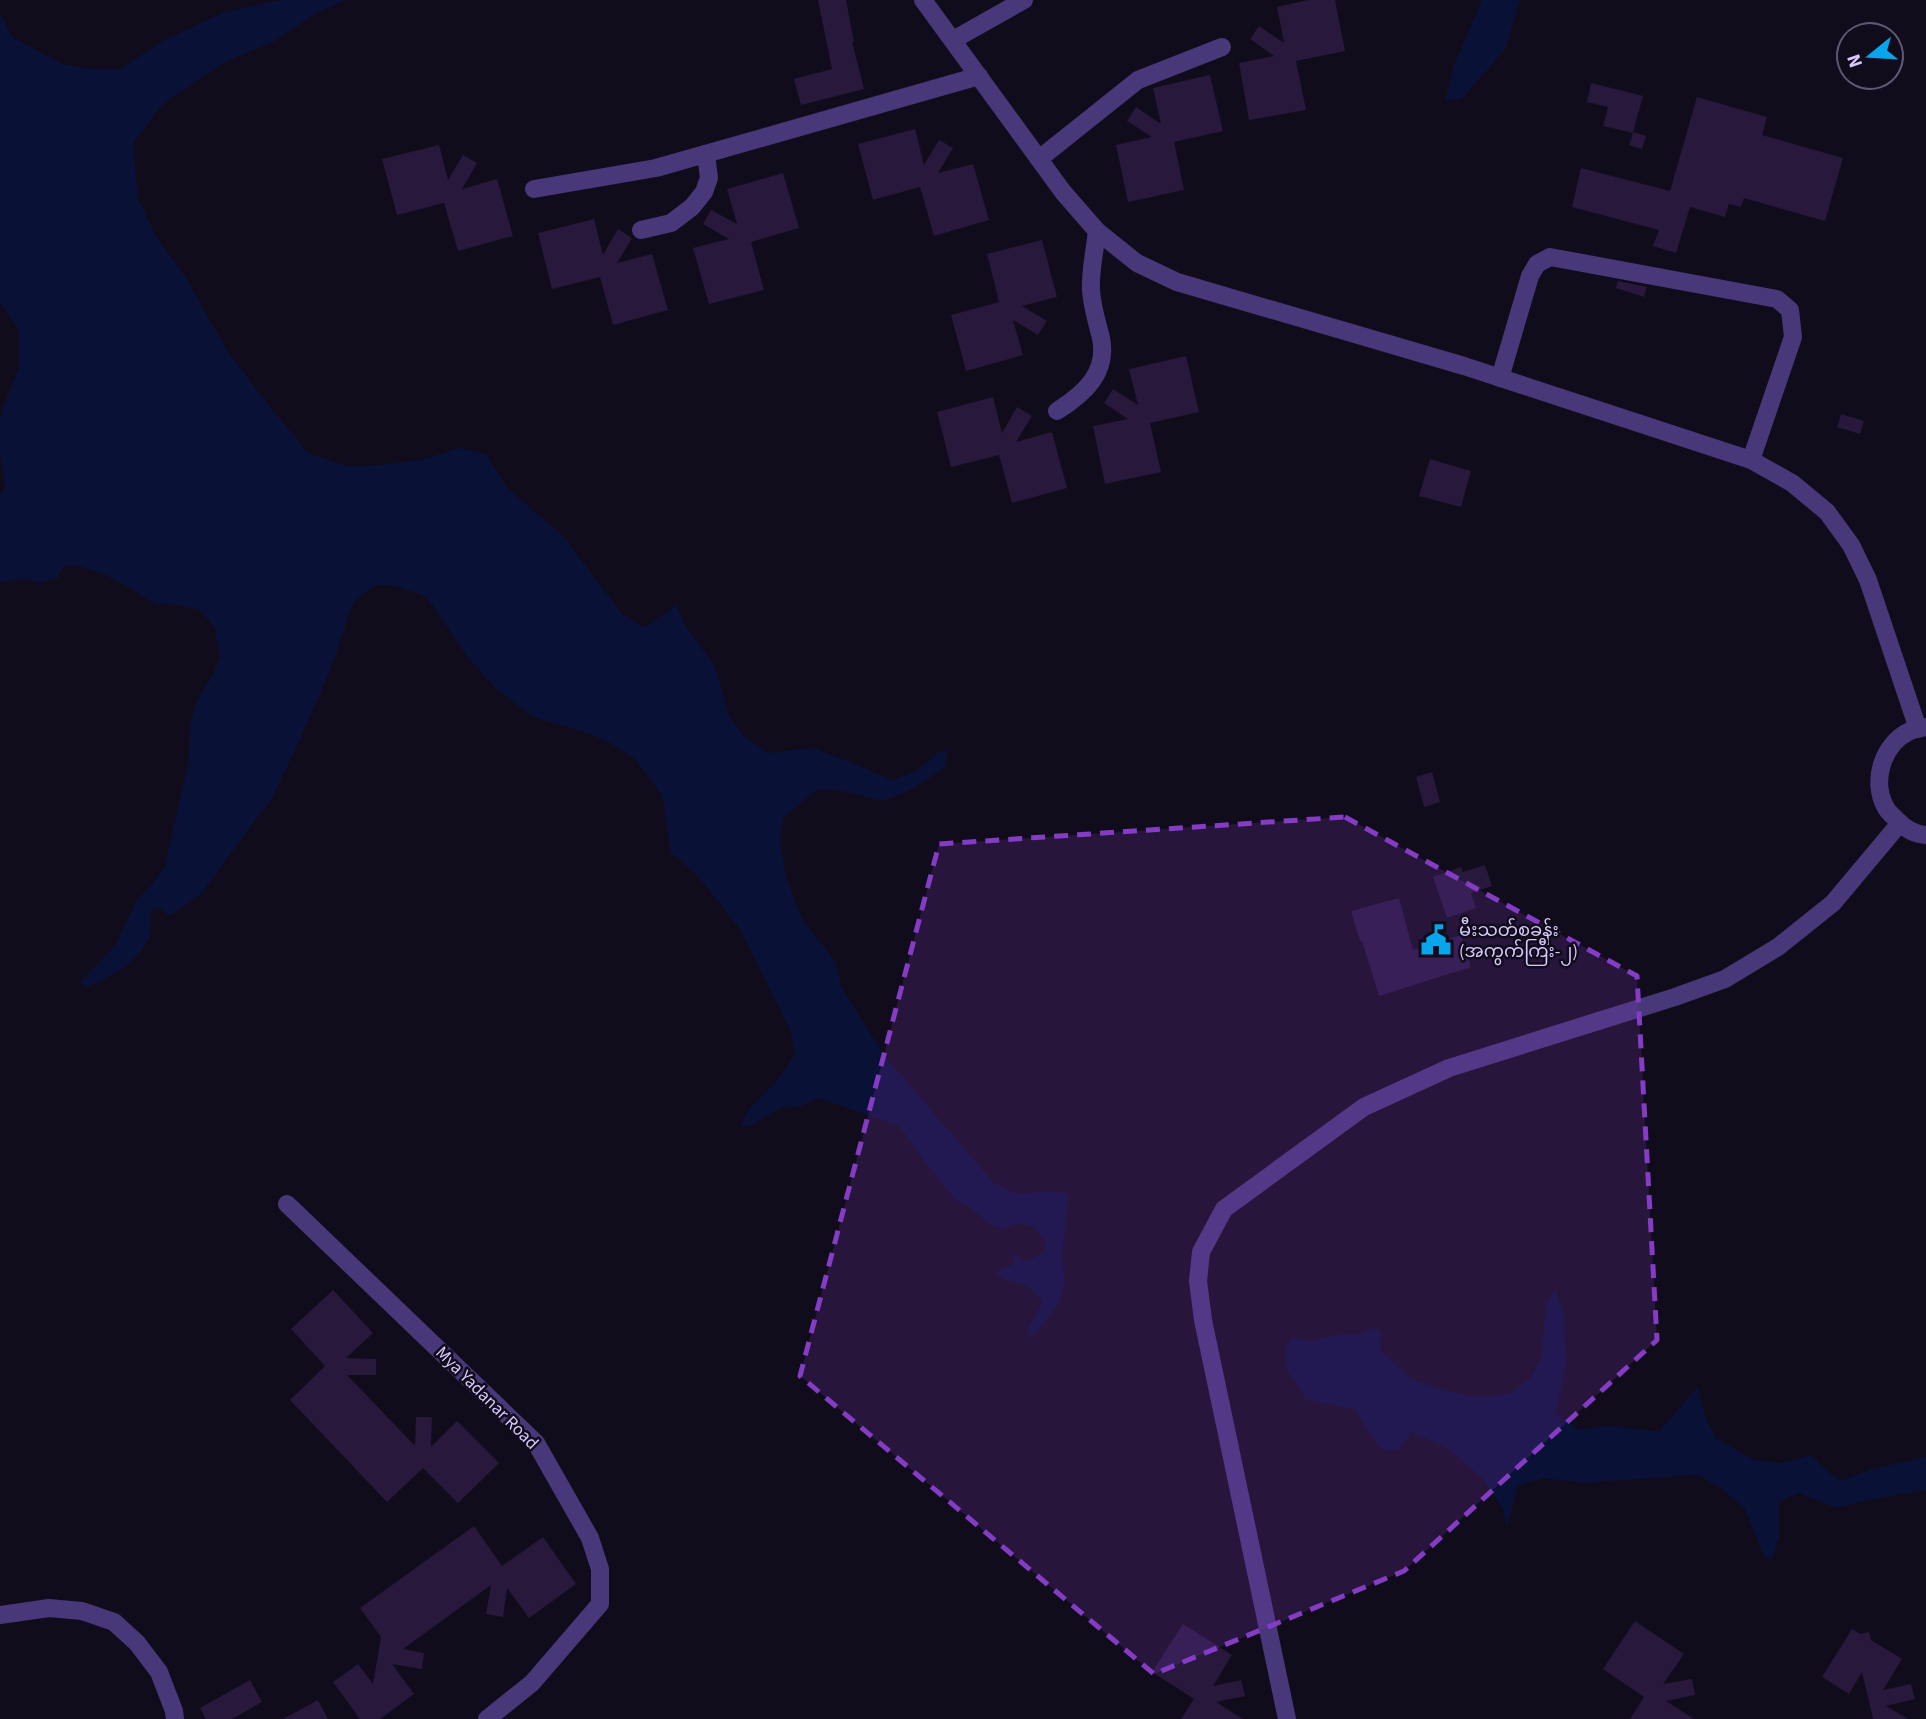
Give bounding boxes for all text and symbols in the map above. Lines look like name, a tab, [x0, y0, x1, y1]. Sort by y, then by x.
north arrow	[1835, 21, 1905, 91]
text: N	[1840, 51, 1870, 71]
place label: မီးသတ်စခန်း (အကွက်ကြီး-၂)	[1459, 916, 1578, 966]
public building icon: မီးသတ်စခန်း (အကွက်ကြီး-၂)	[1419, 923, 1453, 957]
street label: Mya Yadanar Road	[430, 1341, 544, 1455]

